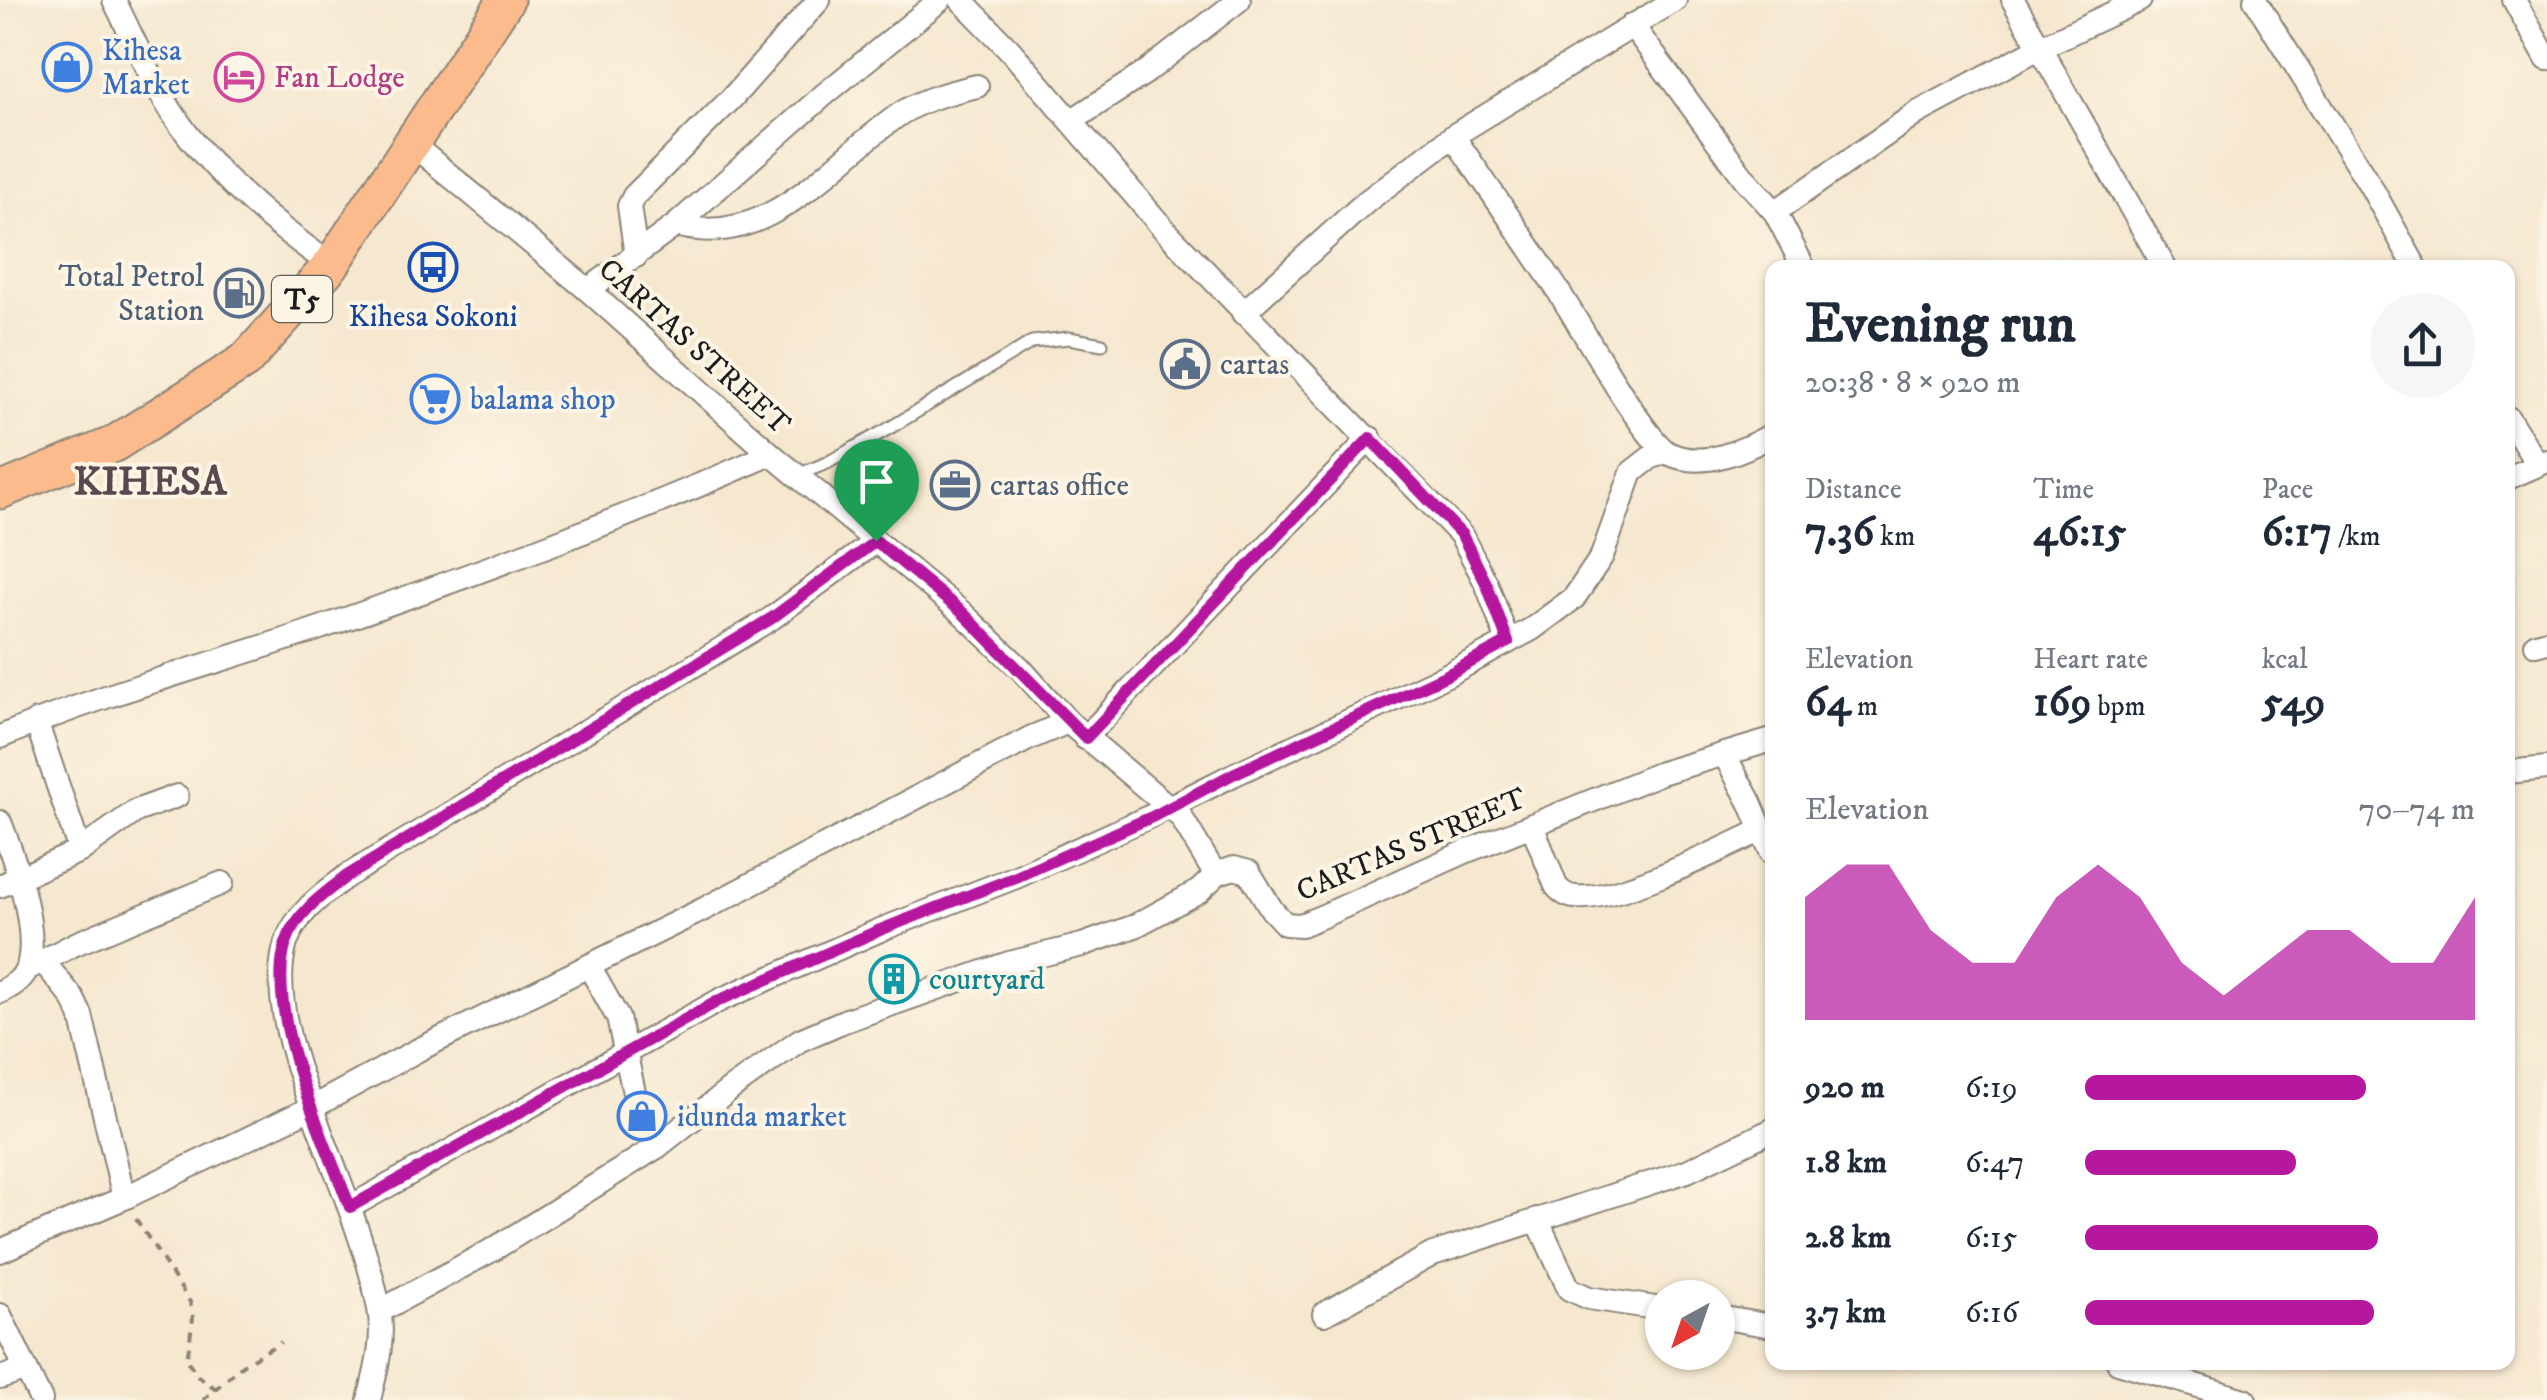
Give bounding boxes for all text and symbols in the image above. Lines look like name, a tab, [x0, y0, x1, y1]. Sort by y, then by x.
place label: Kihesa Market	[102, 33, 190, 104]
shop icon: Kihesa Market	[41, 41, 93, 93]
hotel icon: Fan Lodge	[213, 51, 265, 103]
place label: Fan Lodge	[274, 60, 405, 97]
bus stop icon: Kihesa Sokoni	[407, 241, 459, 293]
street label: CARTAS STREET	[590, 251, 798, 443]
place label: Total Petrol Station	[58, 259, 204, 330]
fuel station icon: Total Petrol Station	[213, 267, 265, 319]
road number: T5	[272, 276, 332, 322]
text: Evening run	[1805, 291, 2076, 360]
button: share	[2370, 293, 2475, 398]
place label: Kihesa Sokoni	[349, 299, 517, 336]
public building icon: cartas	[1159, 338, 1211, 390]
place label: cartas	[1220, 347, 1289, 384]
text: 20:38 · 8 × 920 m	[1805, 363, 2020, 403]
supermarket icon: balama shop	[409, 373, 461, 425]
place label: balama shop	[470, 382, 616, 419]
pin	[834, 439, 919, 542]
icon: arrive	[849, 454, 904, 509]
district label: KIHESA	[74, 458, 228, 508]
office icon: cartas office	[929, 459, 981, 511]
place label: cartas office	[990, 468, 1129, 505]
text: Distance	[1805, 472, 1901, 507]
text: Time	[2033, 472, 2094, 507]
text: Pace	[2262, 472, 2313, 507]
text: 7.36	[1805, 507, 1874, 559]
text: 46:15	[2033, 507, 2126, 559]
text: 6:17	[2262, 507, 2332, 559]
text: km	[1874, 519, 1915, 554]
text: /km	[2332, 519, 2381, 554]
text: Elevation	[1805, 642, 1913, 677]
text: Heart rate	[2033, 642, 2148, 677]
text: kcal	[2262, 642, 2308, 677]
text: 64	[1805, 677, 1851, 729]
text: 169	[2033, 677, 2091, 729]
text: 549	[2262, 677, 2325, 729]
text: m	[1851, 689, 1878, 724]
text: bpm	[2091, 689, 2146, 724]
street label: CARTAS STREET	[1291, 780, 1532, 910]
text: Elevation	[1805, 790, 1929, 830]
text: 70–74 m	[2358, 790, 2475, 830]
building icon: courtyard	[868, 953, 920, 1005]
place label: courtyard	[929, 962, 1045, 999]
text: 920 m	[1805, 1068, 1885, 1108]
text: 6:19	[1965, 1068, 2018, 1108]
shop icon: idunda market	[616, 1090, 668, 1142]
place label: idunda market	[677, 1099, 847, 1136]
text: 1.8 km	[1805, 1143, 1887, 1183]
text: 6:47	[1965, 1143, 2024, 1183]
text: 2.8 km	[1805, 1218, 1892, 1258]
text: 6:15	[1965, 1218, 2017, 1258]
north arrow	[1645, 1280, 1735, 1370]
map controls	[1645, 1280, 1735, 1370]
text: 3.7 km	[1805, 1293, 1886, 1333]
text: 6:16	[1965, 1293, 2018, 1333]

